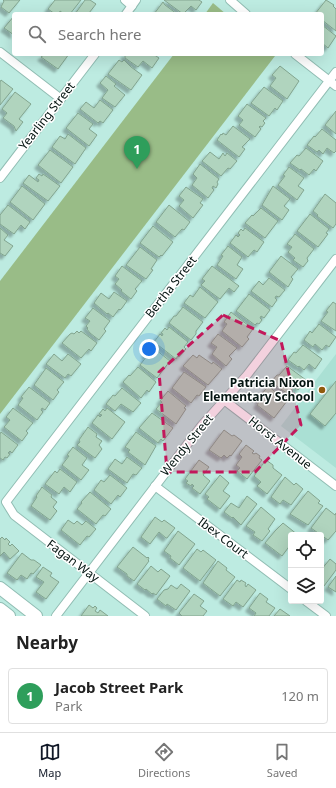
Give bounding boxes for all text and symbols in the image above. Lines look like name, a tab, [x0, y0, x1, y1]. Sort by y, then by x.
search box	[12, 12, 324, 56]
icon: search	[26, 23, 48, 45]
text: Search here	[58, 24, 141, 44]
street label: Yearling Street	[15, 78, 79, 153]
pin: 1	[124, 136, 150, 169]
street label: Bertha Street	[141, 252, 201, 321]
your location	[139, 339, 159, 359]
place label: Patricia Nixon Elementary School	[203, 374, 314, 405]
marker: Patricia Nixon Elementary School	[317, 385, 327, 395]
street label: Wendy Street	[156, 410, 217, 479]
street label: Horst Avenue	[245, 412, 316, 473]
street label: Ibex Court	[195, 513, 253, 563]
map controls	[288, 532, 324, 604]
button: locate	[288, 532, 324, 568]
street label: Fagan Way	[44, 535, 104, 586]
button: layers	[288, 568, 324, 604]
text: Nearby	[16, 631, 78, 654]
text: Jacob Street Park	[55, 677, 183, 697]
text: 1	[26, 687, 34, 705]
text: 120 m	[281, 687, 319, 705]
text: Park	[55, 697, 82, 715]
tab: Map	[38, 741, 61, 780]
tab: Directions	[138, 741, 190, 780]
tab: Saved	[267, 741, 298, 780]

